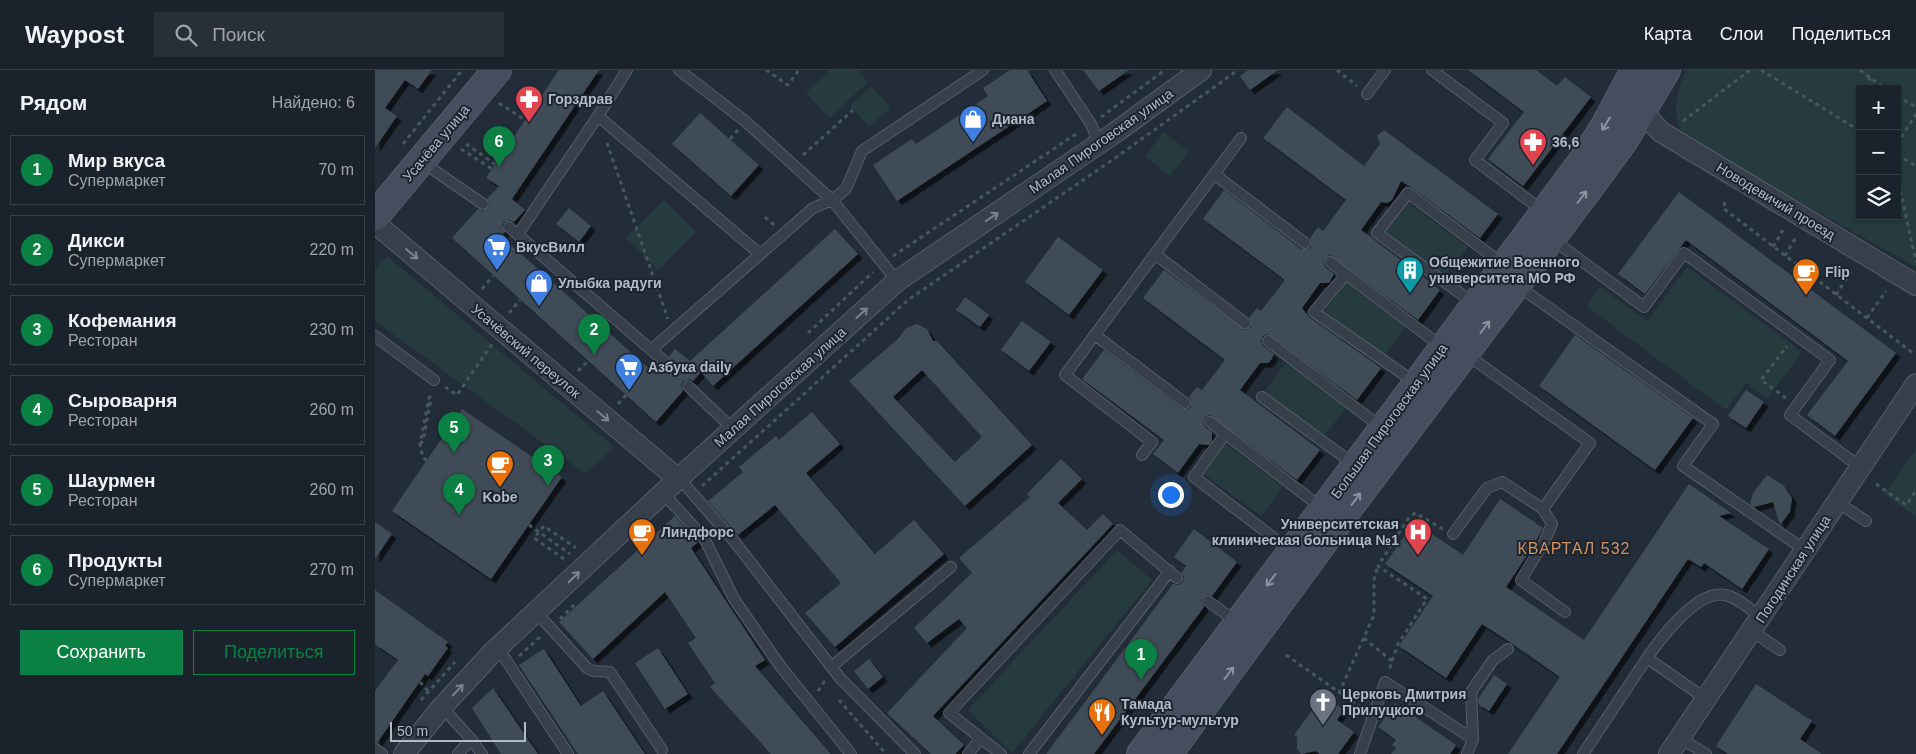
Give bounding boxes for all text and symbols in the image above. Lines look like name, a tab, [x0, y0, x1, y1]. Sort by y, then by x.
search box	[154, 12, 504, 57]
text: Waypost	[25, 21, 124, 48]
icon: search	[172, 21, 200, 49]
text: Поиск	[212, 24, 265, 45]
text: Карта	[1644, 24, 1692, 44]
text: Слои	[1720, 24, 1764, 44]
text: Поделиться	[1792, 24, 1891, 44]
pharmacy icon: Горздрав	[514, 84, 544, 123]
street label: Малая Пироговская улица	[1026, 85, 1176, 197]
map controls	[1856, 85, 1901, 220]
button: +	[1856, 85, 1901, 130]
text: Рядом	[20, 91, 87, 114]
place label: Горздрав	[548, 91, 613, 107]
text: Найдено: 6	[272, 94, 355, 111]
street label: Усачёва улица	[399, 101, 473, 185]
shop icon: Диана	[958, 104, 988, 143]
place label: Диана	[992, 111, 1035, 127]
one-way arrow	[1600, 117, 1610, 131]
pin: 6	[483, 126, 515, 167]
pharmacy icon: 36,6	[1518, 127, 1548, 166]
button: −	[1856, 130, 1901, 175]
place label: 36,6	[1552, 134, 1579, 150]
text: Мир вкуса	[68, 150, 165, 171]
street label: Новодевичий проезд	[1714, 159, 1838, 243]
text: 1	[33, 161, 41, 178]
text: 70 m	[318, 161, 354, 178]
text: Супермаркет	[68, 172, 166, 189]
button: layers	[1856, 175, 1901, 220]
one-way arrow	[1577, 190, 1587, 204]
one-way arrow	[985, 212, 999, 222]
text: Дикси	[68, 230, 125, 251]
supermarket icon: ВкусВилл	[482, 232, 512, 271]
place label: ВкусВилл	[516, 239, 585, 255]
text: 2	[33, 241, 41, 258]
text: 220 m	[310, 241, 354, 258]
one-way arrow	[406, 248, 419, 260]
text: Супермаркет	[68, 252, 166, 269]
place label: Общежитие Военного университета МО РФ	[1429, 254, 1580, 286]
building icon: Общежитие Военного университета МО РФ	[1395, 255, 1425, 294]
cafe icon: Flip	[1791, 257, 1821, 296]
place label: Flip	[1825, 264, 1850, 280]
shop icon: Улыбка радуги	[524, 268, 554, 307]
place label: Улыбка радуги	[558, 275, 662, 291]
street label: Усачёвский переулок	[468, 301, 584, 402]
one-way arrow	[855, 308, 868, 319]
text: Кофемания	[68, 310, 177, 331]
pin: 2	[578, 314, 610, 355]
one-way arrow	[1480, 320, 1490, 334]
text: 3	[33, 321, 41, 338]
text: 230 m	[310, 321, 354, 338]
street label: Малая Пироговская улица	[711, 324, 849, 450]
text: Ресторан	[68, 332, 138, 349]
street label: Большая Пироговская улица	[1328, 340, 1451, 501]
supermarket icon: Азбука daily	[614, 352, 644, 391]
place label: Азбука daily	[648, 359, 732, 375]
text: Сыроварня	[68, 390, 177, 411]
text: 4	[33, 401, 41, 418]
text: 260 m	[310, 401, 354, 418]
one-way arrow	[596, 410, 609, 421]
text: Ресторан	[68, 412, 138, 429]
pin: 5	[438, 412, 470, 453]
pin: 3	[532, 445, 564, 486]
cafe icon: Kobe	[485, 449, 515, 488]
text: Шаурмен	[68, 470, 155, 491]
pin: 4	[443, 474, 475, 515]
text: 5	[33, 481, 41, 498]
text: 260 m	[310, 481, 354, 498]
your location	[1158, 482, 1184, 508]
place label: Kobe	[483, 489, 518, 505]
text: Ресторан	[68, 492, 138, 509]
one-way arrow	[1350, 493, 1361, 506]
street label: Погодинская улица	[1752, 512, 1834, 626]
place label: Университетская клиническая больница №1	[1212, 516, 1399, 548]
cafe icon: Линдфорс	[627, 517, 657, 556]
hospital icon: Университетская клиническая больница №1	[1403, 517, 1433, 556]
place label: Линдфорс	[661, 524, 734, 540]
district label: КВАРТАЛ 532	[1518, 540, 1631, 557]
text: Продукты	[68, 550, 163, 571]
text: 6	[33, 561, 41, 578]
text: 270 m	[310, 561, 354, 578]
one-way arrow	[568, 571, 581, 583]
text: Супермаркет	[68, 572, 166, 589]
one-way arrow	[1266, 573, 1277, 586]
button: Сохранить	[20, 630, 183, 675]
button: Поделиться	[193, 630, 355, 675]
pin: 1	[1125, 639, 1157, 680]
one-way arrow	[1224, 666, 1234, 680]
one-way arrow	[452, 684, 464, 696]
place label: Церковь Дмитрия Прилуцкого	[1342, 686, 1466, 718]
church icon: Церковь Дмитрия Прилуцкого	[1308, 687, 1338, 726]
place label: Тамада Культур-мультур	[1121, 696, 1239, 728]
restaurant icon: Тамада Культур-мультур	[1087, 697, 1117, 736]
scale bar	[390, 719, 526, 742]
text: 50 m	[397, 723, 428, 739]

